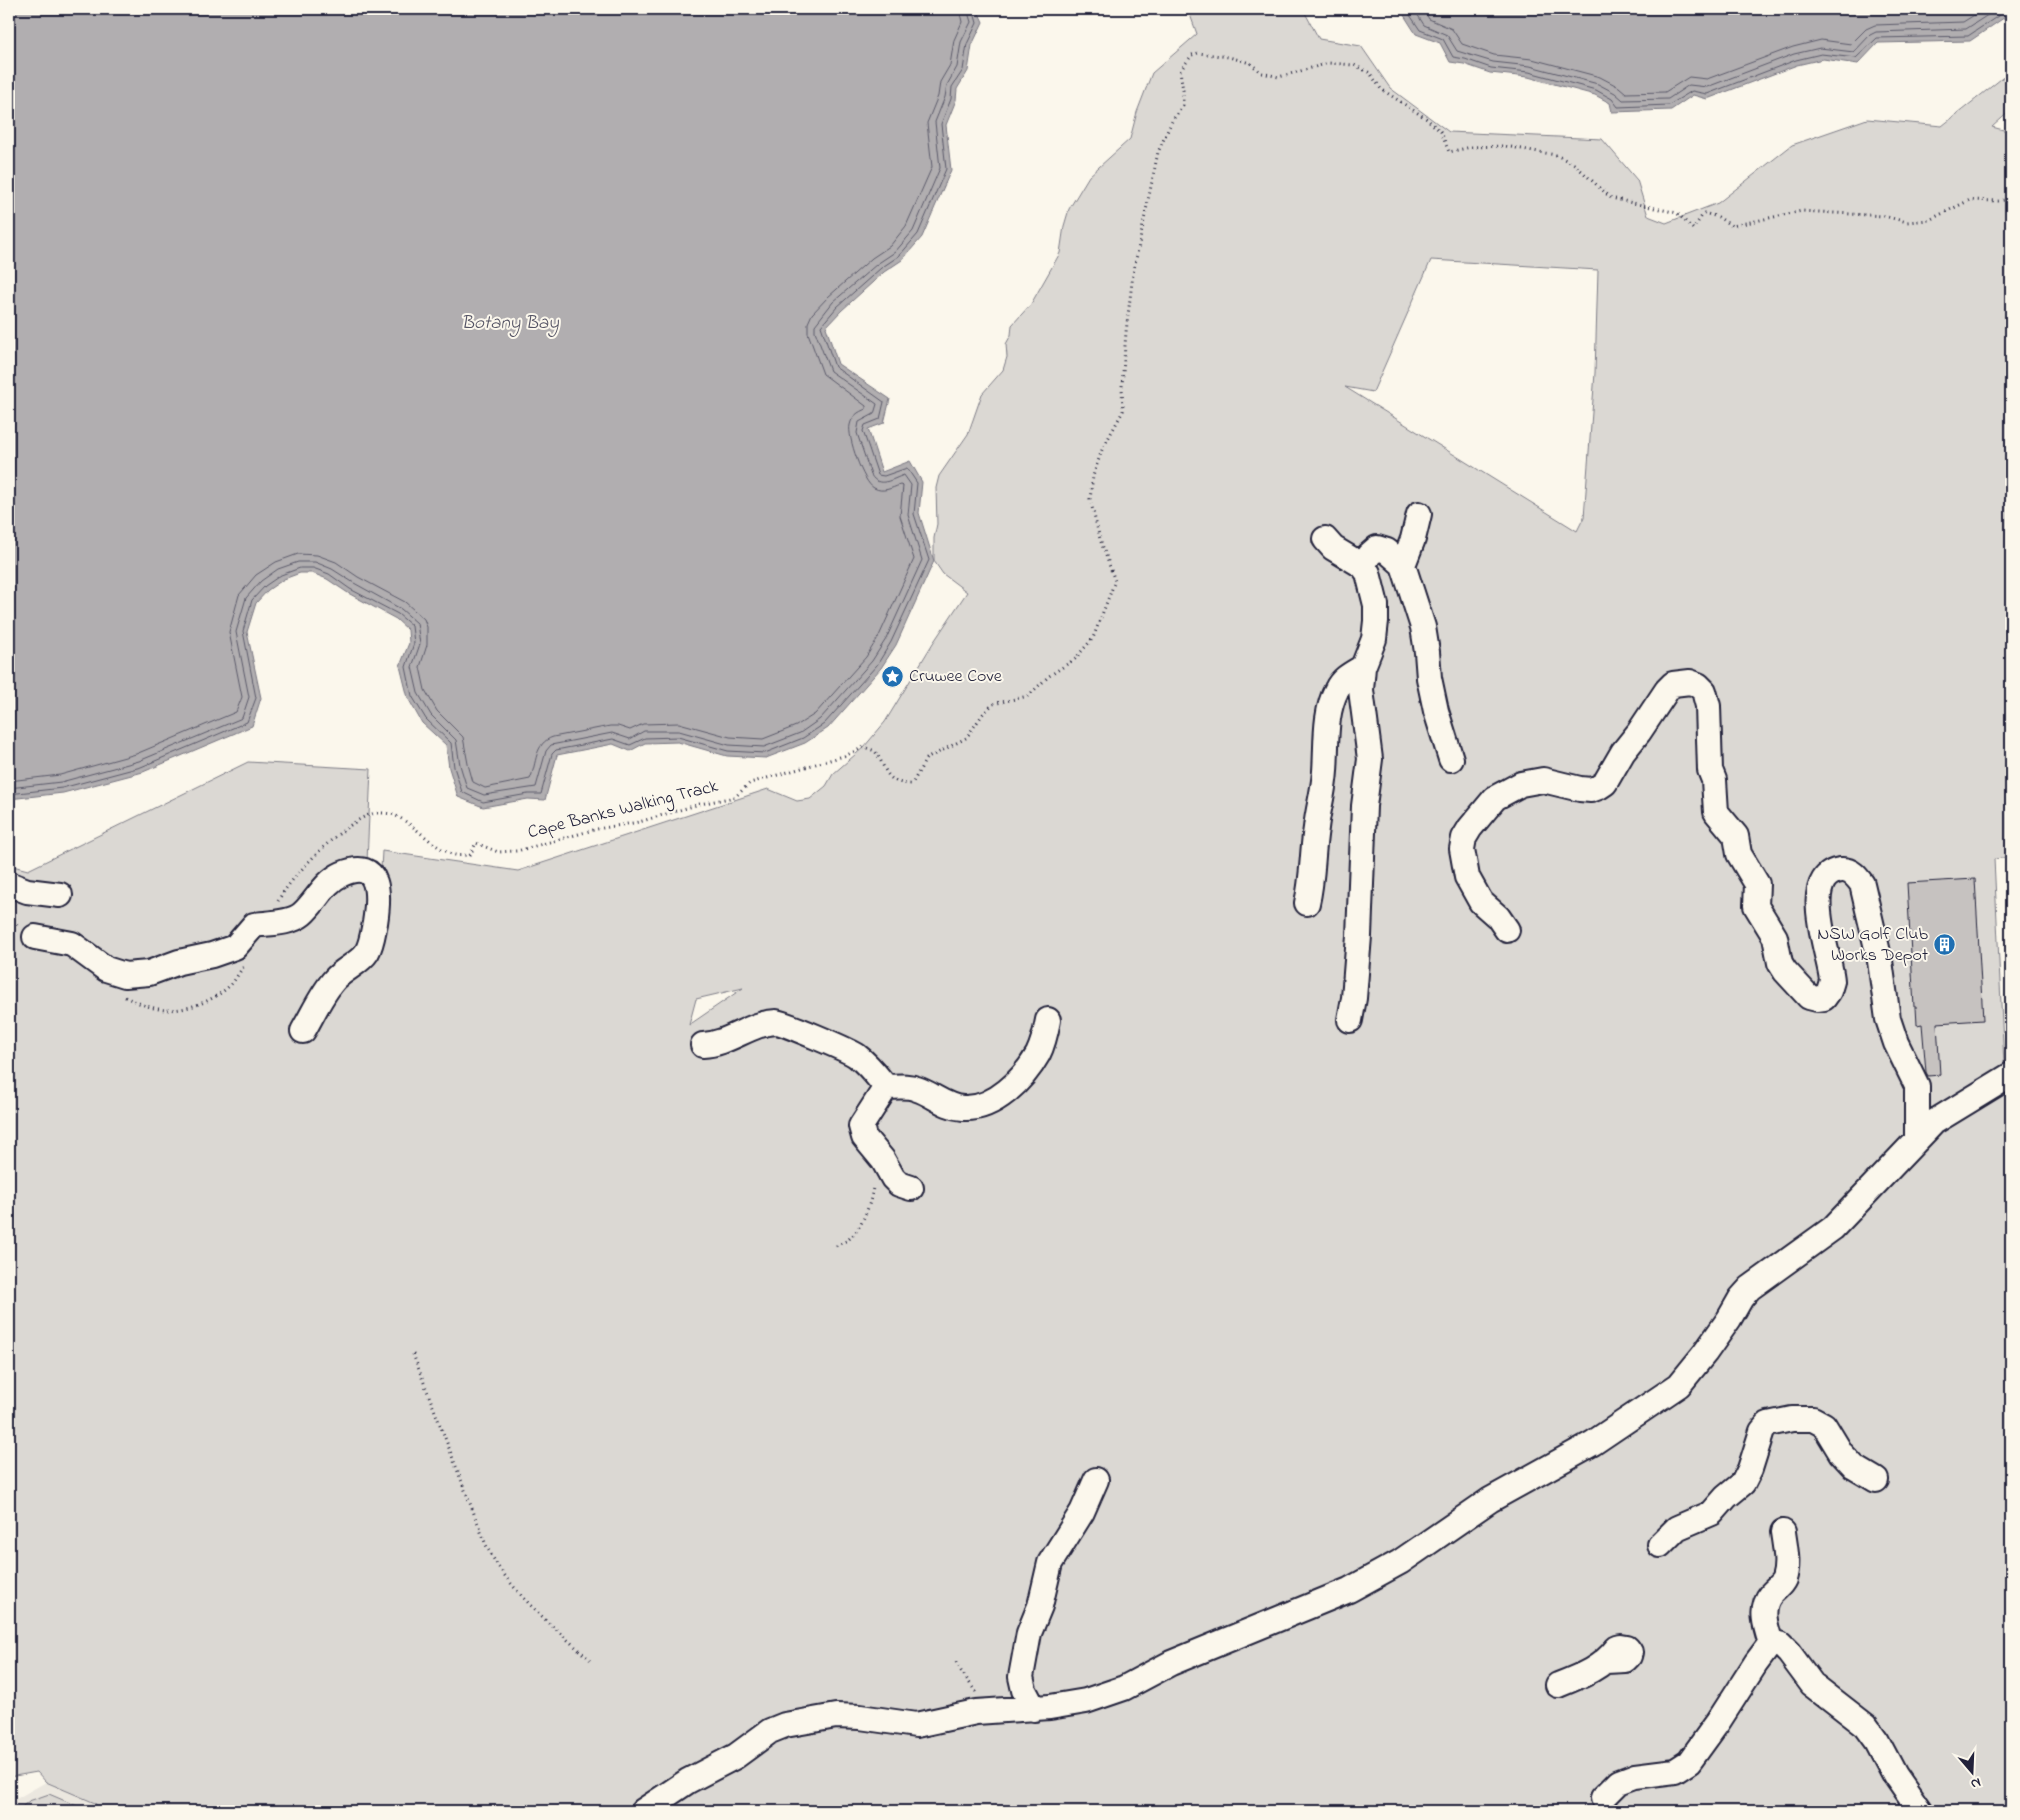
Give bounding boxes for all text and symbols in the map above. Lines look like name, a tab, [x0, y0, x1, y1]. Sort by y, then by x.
water label: Botany Bay	[461, 310, 559, 337]
place label: Cruwee Cove	[909, 664, 1003, 690]
place icon: Cruwee Cove	[881, 665, 905, 689]
street label: Cape Banks Walking Track	[525, 774, 721, 847]
place label: NSW Golf Club Works Depot	[1817, 922, 1928, 969]
building icon: NSW Golf Club Works Depot	[1932, 933, 1956, 957]
north arrow	[1948, 1748, 1998, 1798]
text: N	[1968, 1771, 1984, 1794]

